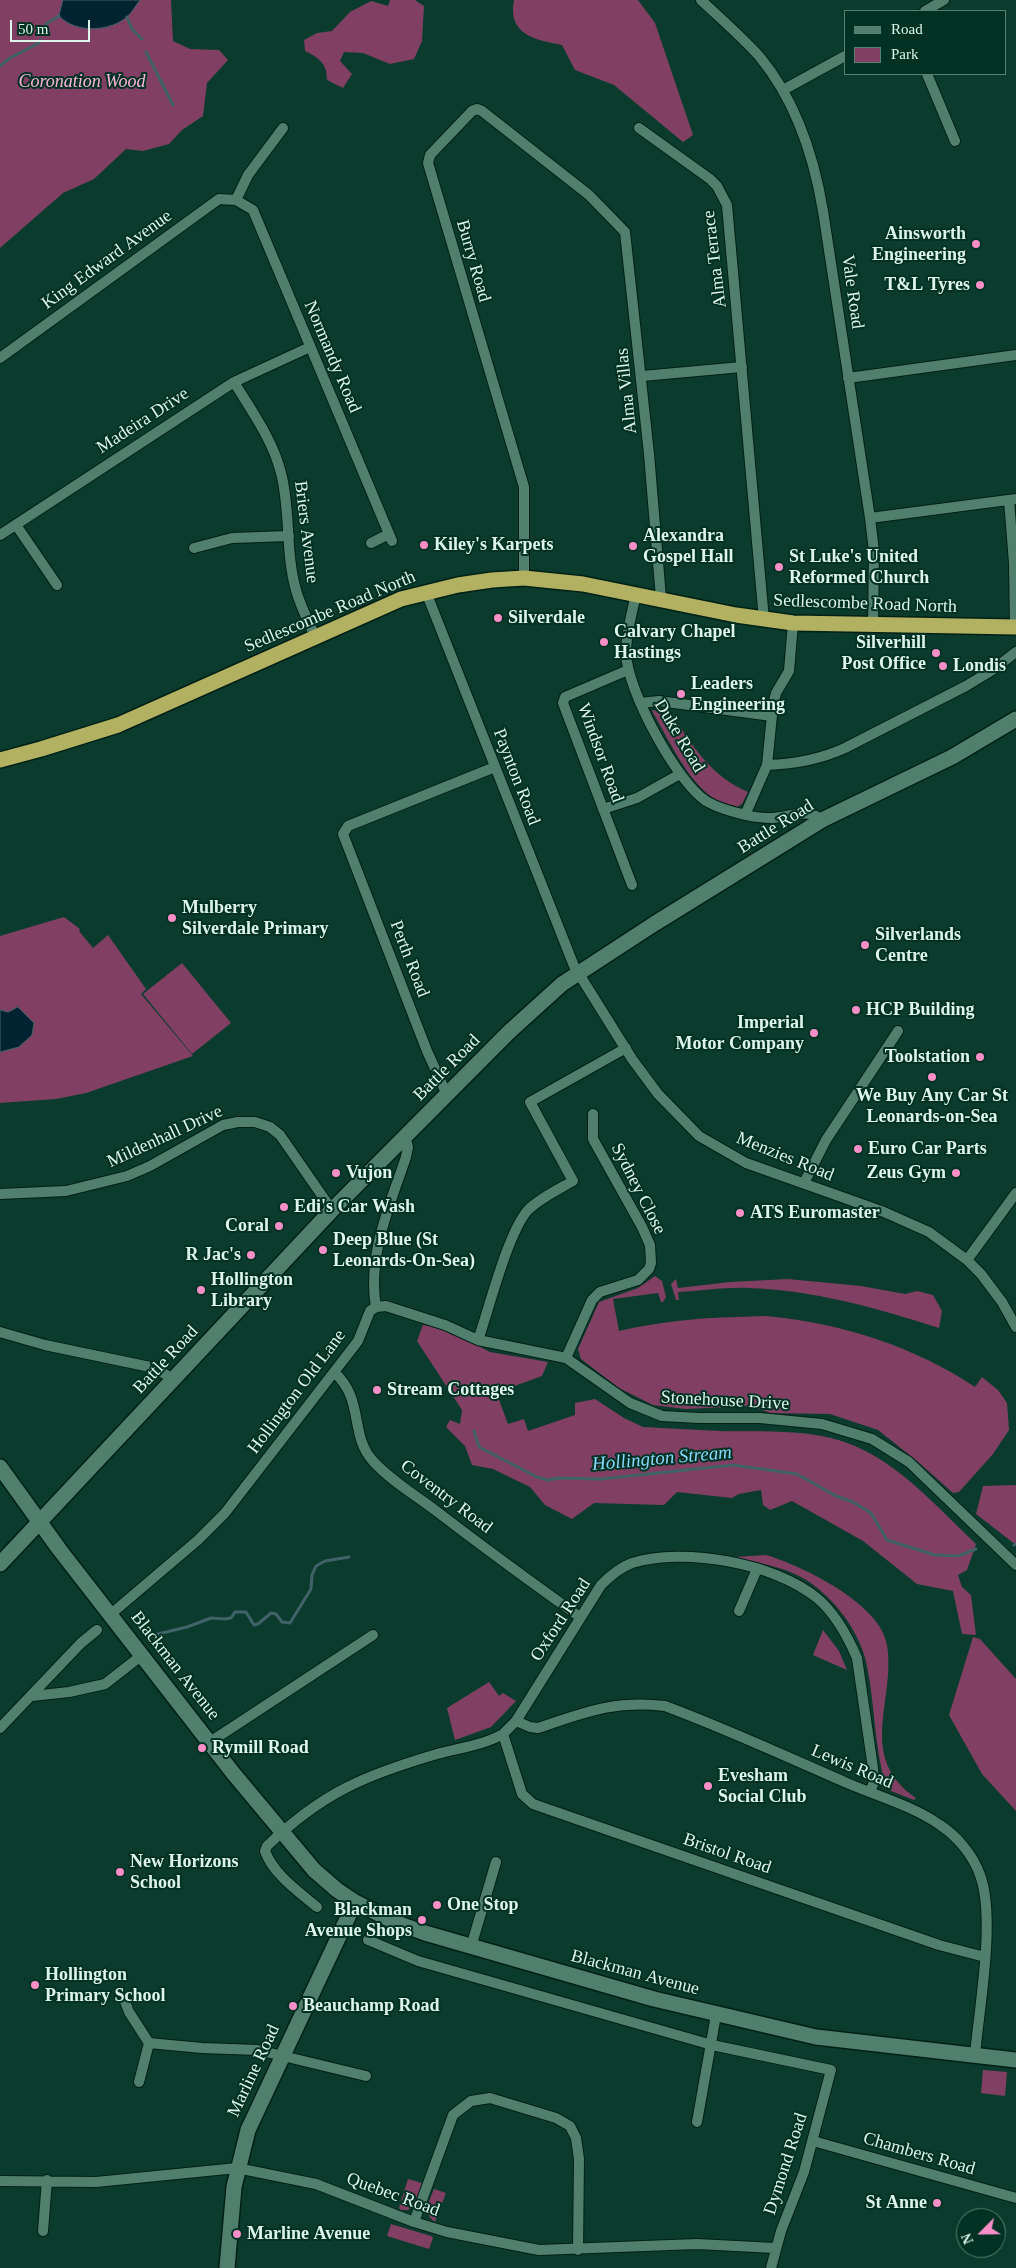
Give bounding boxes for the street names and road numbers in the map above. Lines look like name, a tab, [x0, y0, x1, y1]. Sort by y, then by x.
street label: King Edward Avenue	[38, 206, 176, 314]
street label: Alma Terrace	[698, 209, 732, 309]
street label: Burry Road	[451, 217, 495, 305]
street label: Vale Road	[836, 254, 868, 330]
street label: Normandy Road	[299, 298, 365, 416]
street label: Alma Villas	[612, 347, 642, 435]
street label: Madeira Drive	[93, 383, 193, 459]
street label: Briers Avenue	[289, 480, 323, 584]
street label: Sedlescombe Road North	[241, 566, 419, 658]
street label: Sedlescombe Road North	[773, 590, 957, 618]
street label: Duke Road	[649, 696, 709, 776]
street label: Windsor Road	[572, 701, 628, 805]
street label: Paynton Road	[488, 726, 544, 828]
street label: Battle Road	[734, 795, 818, 859]
street label: Perth Road	[384, 918, 434, 1000]
street label: Battle Road	[409, 1030, 485, 1106]
street label: Mildenhall Drive	[104, 1101, 226, 1173]
street label: Menzies Road	[733, 1128, 837, 1186]
street label: Sydney Close	[606, 1140, 670, 1238]
street label: Battle Road	[129, 1321, 203, 1399]
street label: Hollington Old Lane	[243, 1326, 351, 1458]
street label: Stonehouse Drive	[660, 1387, 790, 1415]
street label: Coventry Road	[396, 1455, 496, 1539]
street label: Oxford Road	[526, 1574, 596, 1666]
street label: Blackman Avenue	[126, 1607, 224, 1725]
street label: Lewis Road	[808, 1740, 896, 1794]
street label: Bristol Road	[680, 1829, 774, 1879]
street label: Blackman Avenue	[568, 1945, 702, 2001]
street label: Marline Road	[223, 2021, 285, 2121]
street label: Dymond Road	[759, 2110, 813, 2218]
street label: Chambers Road	[861, 2128, 977, 2180]
street label: Quebec Road	[344, 2168, 442, 2222]

